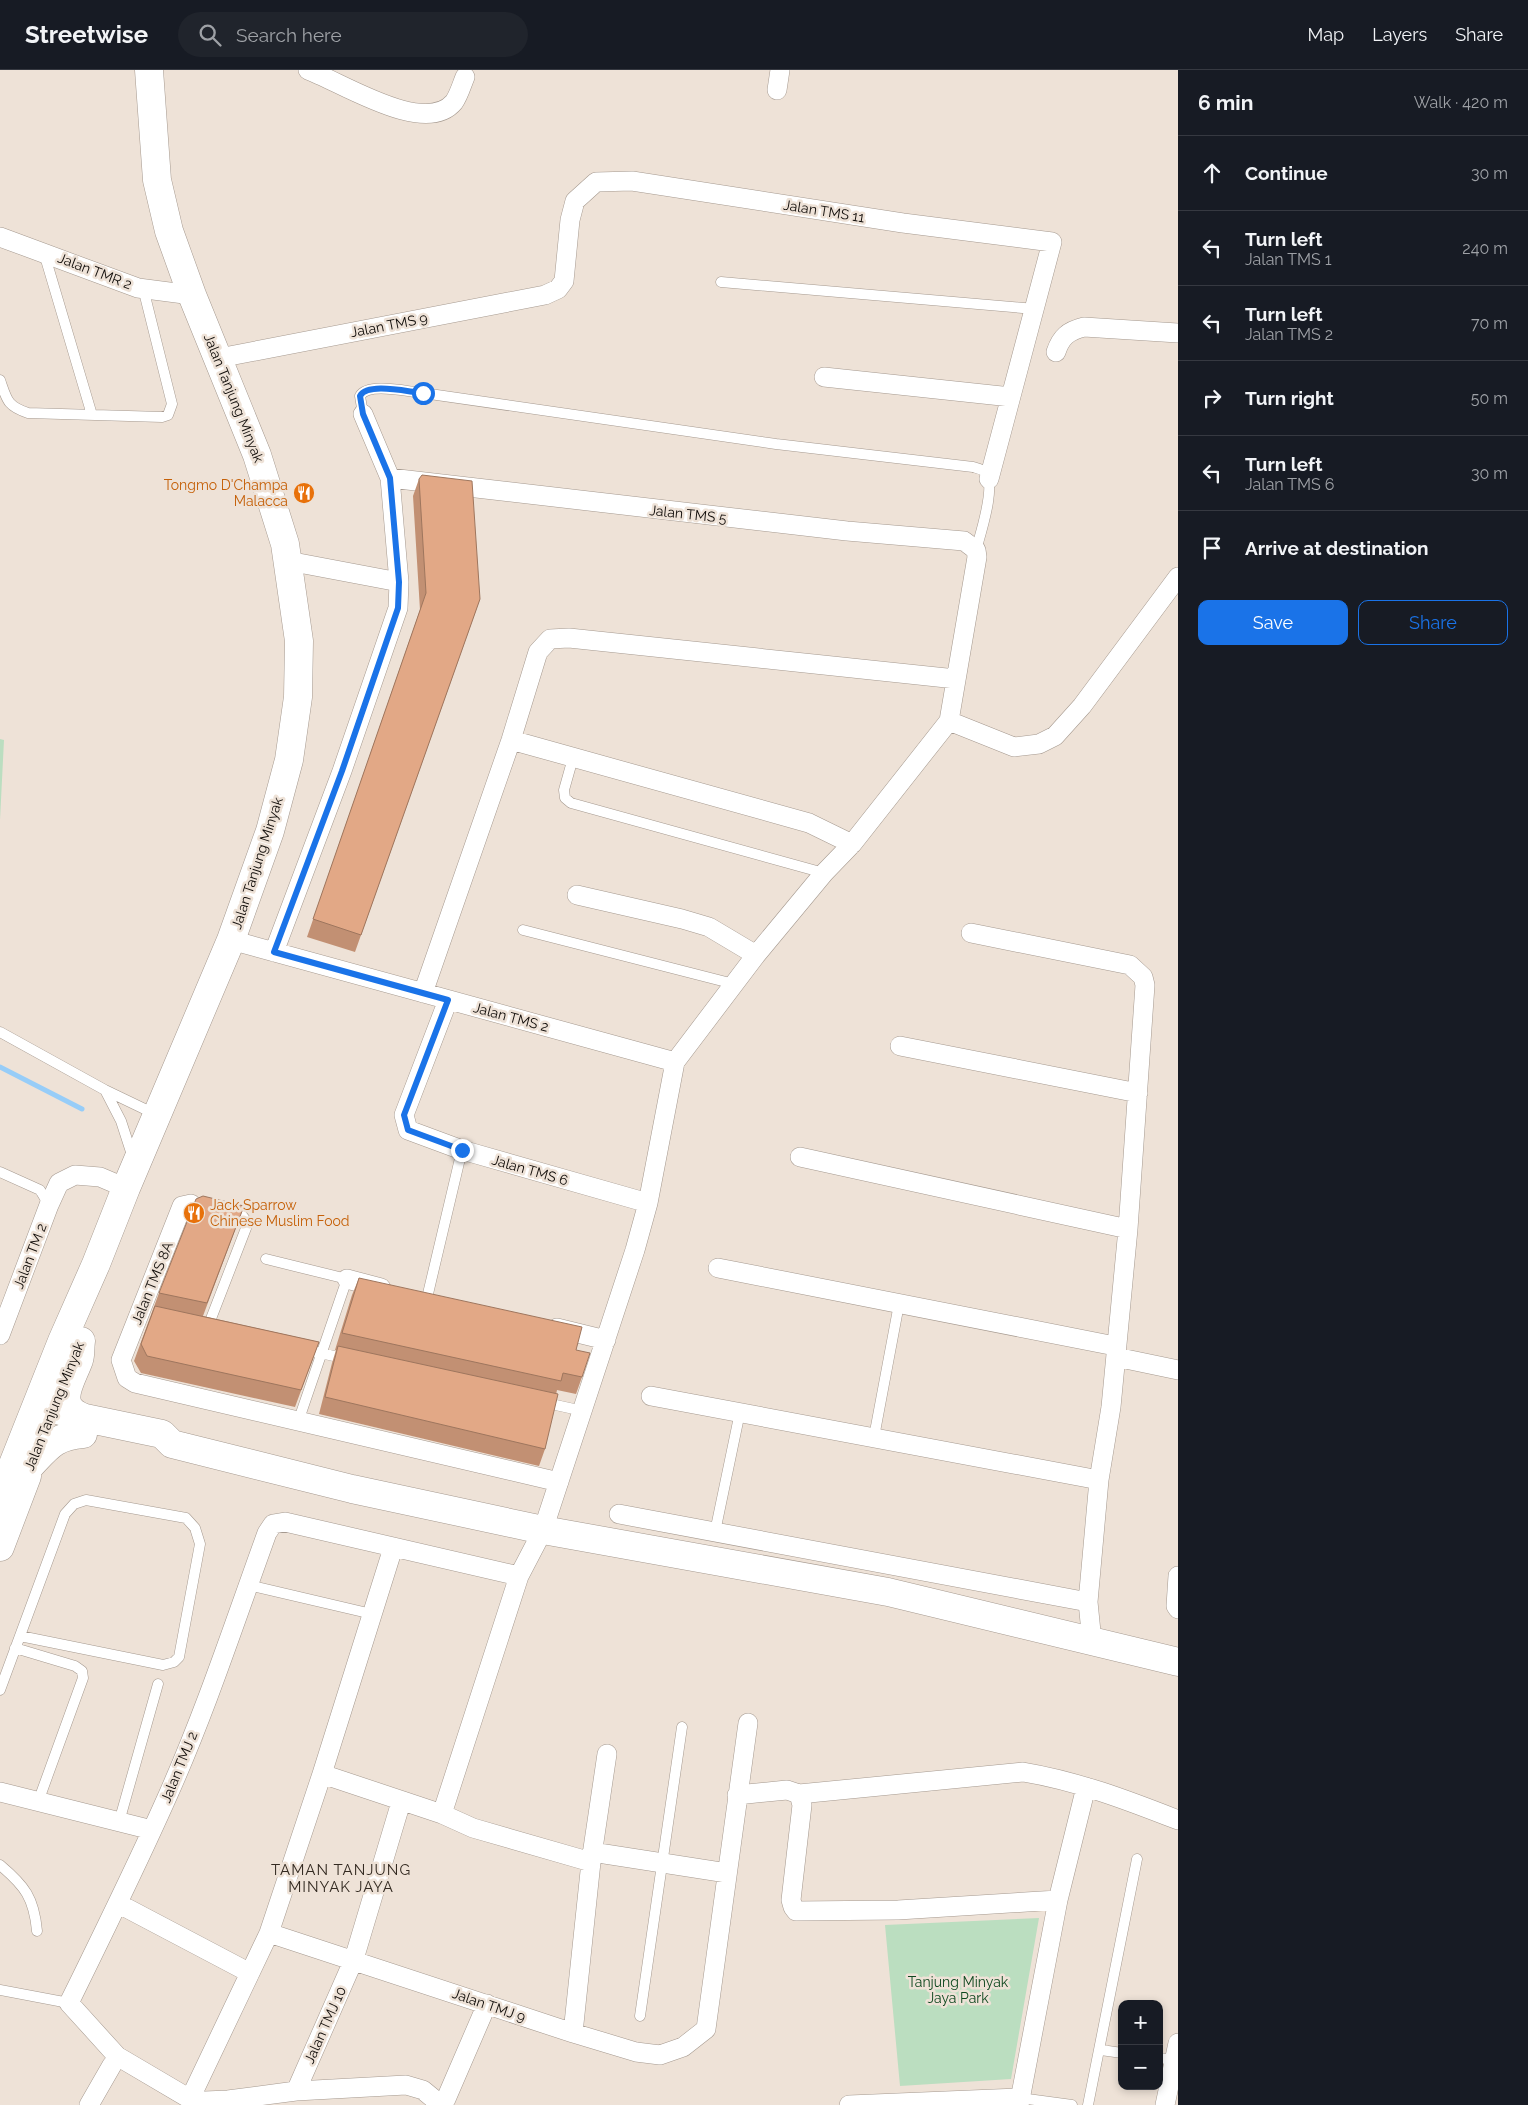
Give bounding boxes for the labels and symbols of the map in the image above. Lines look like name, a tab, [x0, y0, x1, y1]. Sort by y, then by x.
street label: Jalan TMS 11	[782, 197, 866, 225]
street label: Jalan TMR 2	[56, 250, 134, 292]
street label: Jalan TMS 9	[349, 310, 429, 340]
street label: Jalan Tanjung Minyak	[201, 331, 267, 465]
route start	[412, 382, 435, 405]
place label: Tongmo D'Champa Malacca	[164, 477, 288, 509]
restaurant icon: Tongmo D'Champa Malacca	[292, 481, 316, 505]
street label: Jalan TMS 5	[649, 502, 728, 526]
street label: Jalan Tanjung Minyak	[228, 795, 286, 931]
street label: Jalan TMS 2	[472, 999, 550, 1035]
route end	[451, 1139, 474, 1162]
street label: Jalan TMS 6	[490, 1152, 570, 1188]
place label: Jack Sparrow Chinese Muslim Food	[210, 1197, 350, 1229]
restaurant icon: Jack Sparrow Chinese Muslim Food	[182, 1201, 206, 1225]
street label: Jalan TM 2	[10, 1221, 50, 1291]
street label: Jalan TMS 8A	[128, 1239, 176, 1327]
street label: Jalan Tanjung Minyak	[21, 1339, 87, 1473]
street label: Jalan TMJ 2	[157, 1729, 201, 1805]
district label: TAMAN TANJUNG MINYAK JAYA	[271, 1861, 411, 1896]
park label: Tanjung Minyak Jaya Park	[908, 1974, 1009, 2006]
street label: Jalan TMJ 10	[301, 1984, 349, 2066]
street label: Jalan TMJ 9	[450, 1985, 528, 2025]

